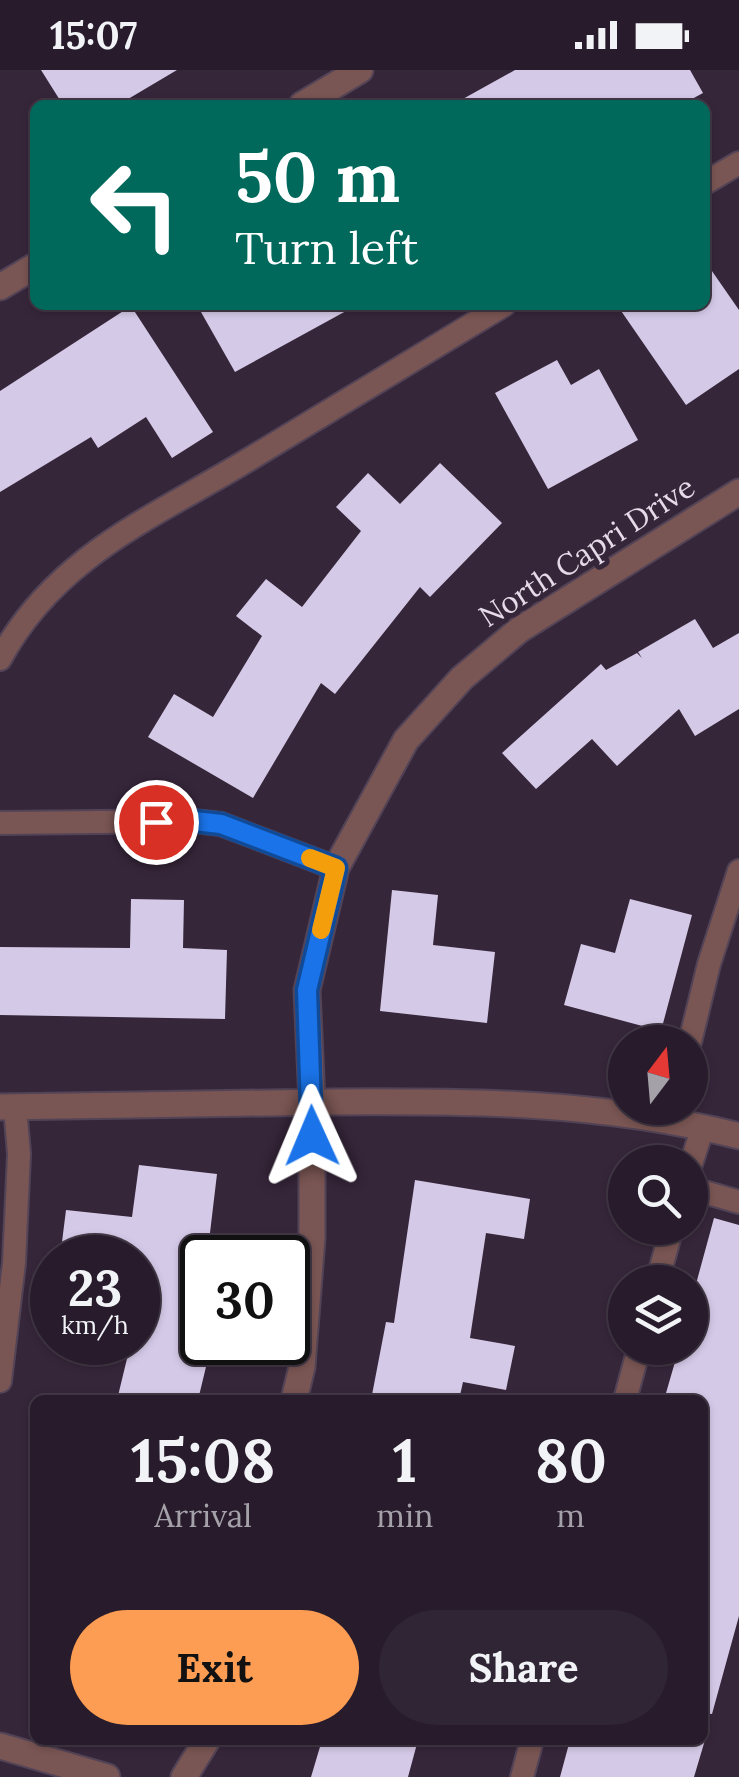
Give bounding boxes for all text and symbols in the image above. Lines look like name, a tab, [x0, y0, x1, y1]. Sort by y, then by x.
text: 15:07	[50, 11, 137, 59]
text: 50 m	[235, 132, 400, 221]
icon: left	[70, 140, 200, 270]
text: Turn left	[235, 219, 418, 276]
street label: North Capri Drive	[471, 467, 701, 635]
pin	[114, 780, 199, 865]
icon: arrive	[129, 795, 184, 850]
north arrow	[608, 1025, 708, 1125]
map controls	[608, 1025, 708, 1365]
position arrow	[260, 1084, 364, 1188]
button: search	[608, 1145, 708, 1245]
speed limit sign: 30	[180, 1235, 310, 1365]
text: 23	[68, 1256, 122, 1320]
button: layers	[608, 1265, 708, 1365]
text: km/h	[61, 1309, 129, 1341]
text: 15:08	[131, 1422, 275, 1498]
text: 1	[393, 1422, 417, 1498]
text: 80	[534, 1422, 607, 1498]
text: Arrival	[154, 1495, 252, 1536]
text: min	[376, 1495, 433, 1536]
text: m	[556, 1495, 585, 1536]
button: Exit	[70, 1610, 359, 1725]
button: Share	[379, 1610, 668, 1725]

